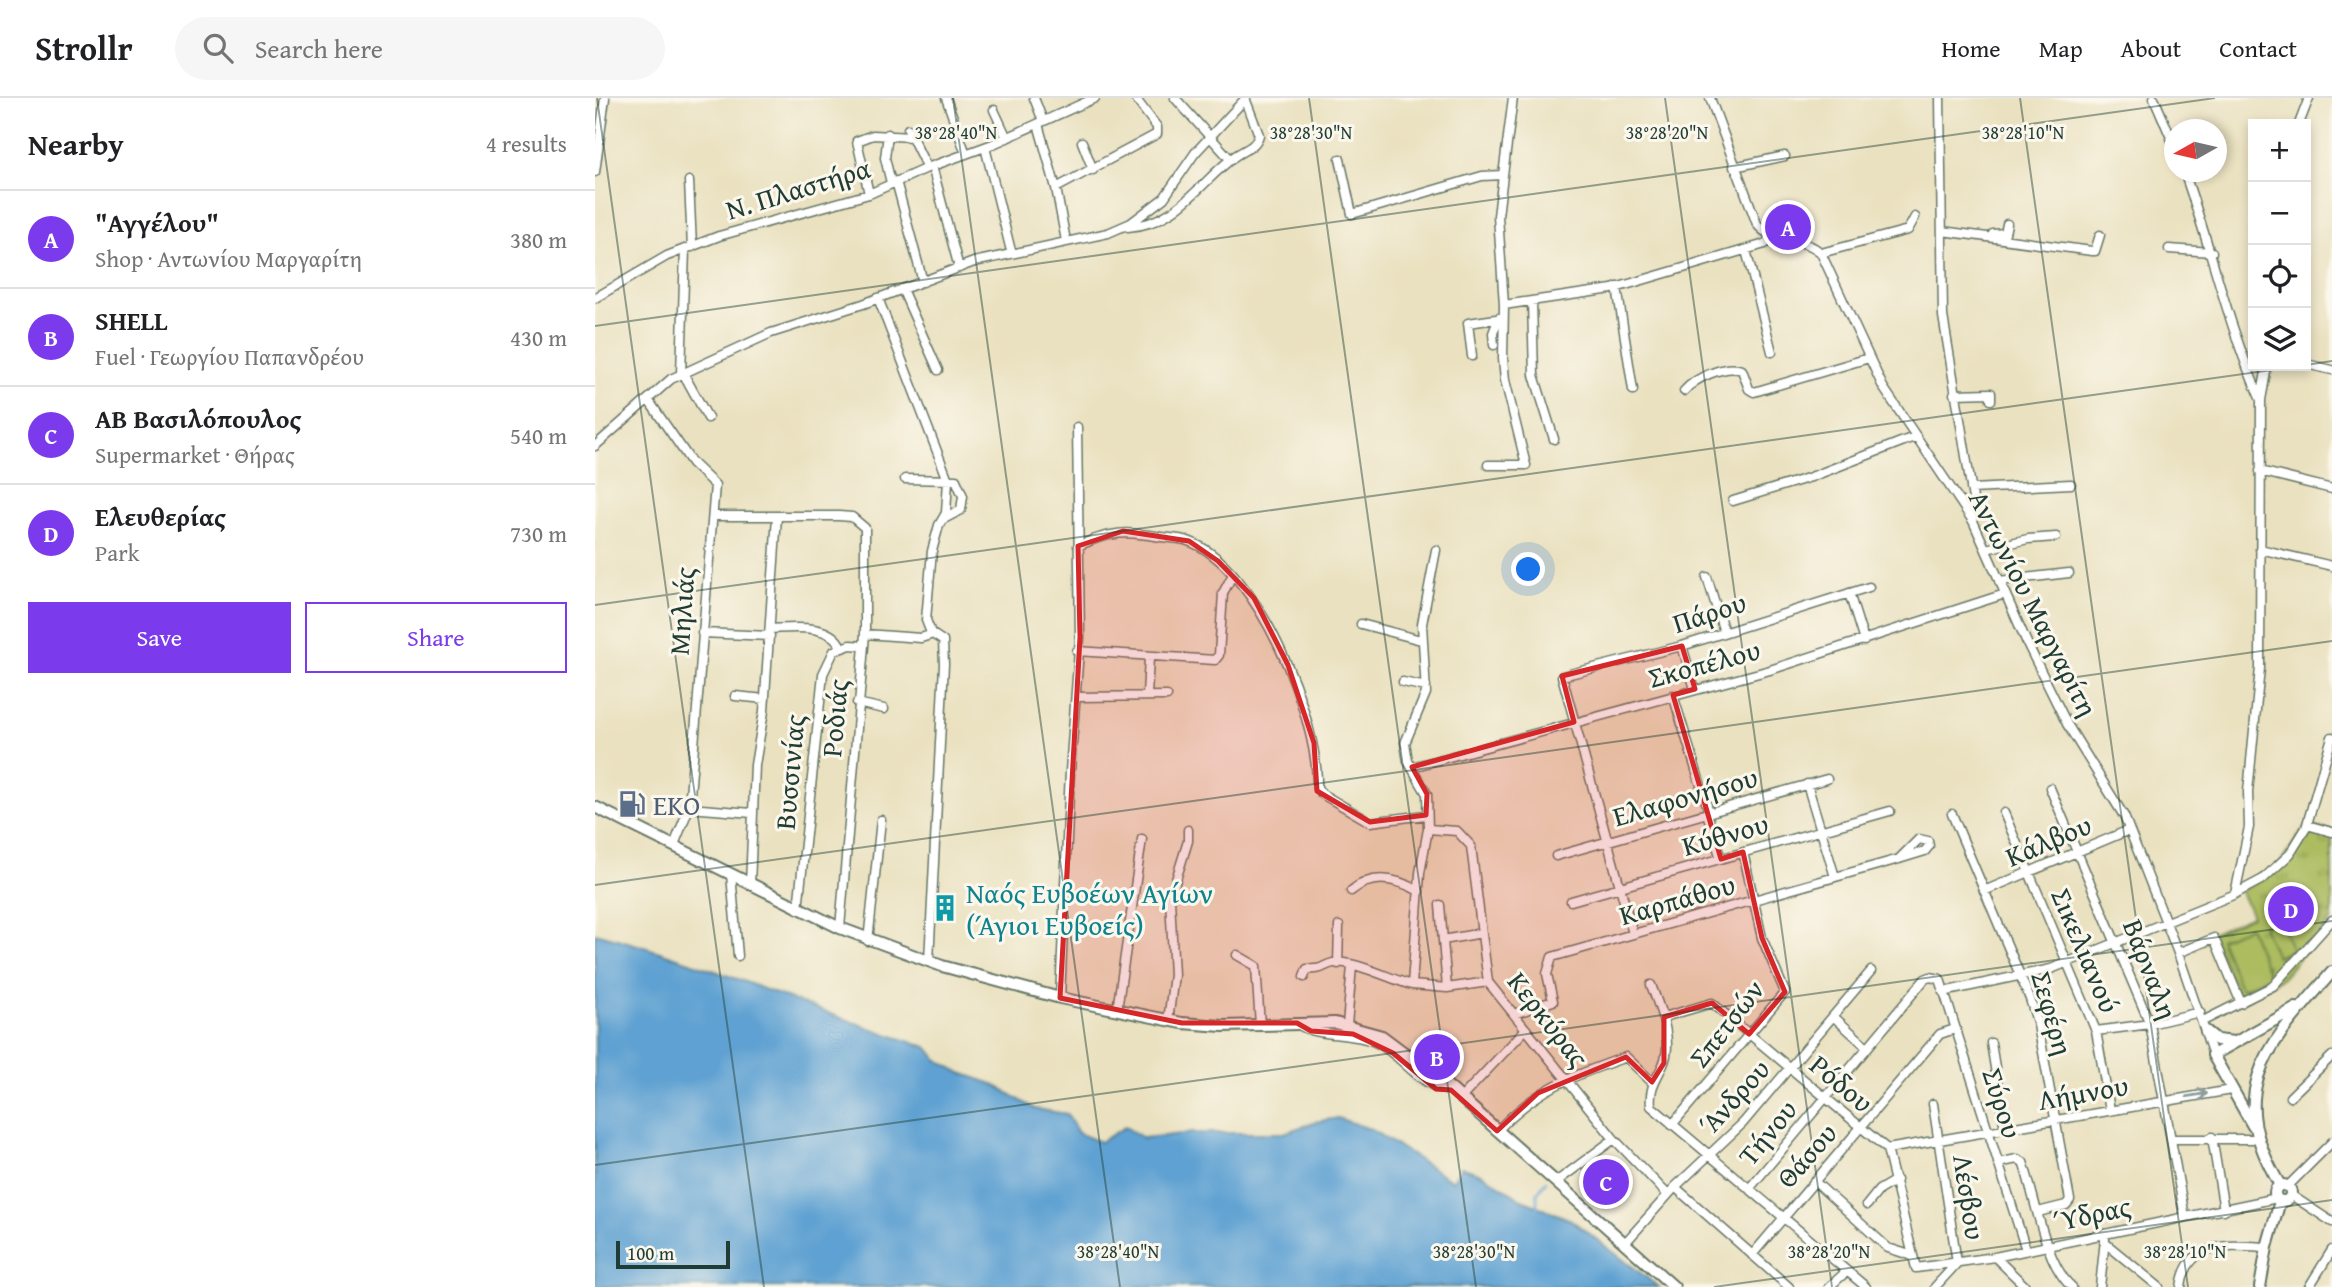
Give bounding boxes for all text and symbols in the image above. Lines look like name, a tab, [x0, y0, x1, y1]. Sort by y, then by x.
search box	[175, 17, 665, 80]
text: Strollr	[35, 24, 133, 72]
icon: search	[199, 29, 237, 67]
text: Search here	[255, 29, 383, 68]
text: Home	[1942, 31, 2001, 66]
text: Map	[2039, 31, 2083, 66]
text: About	[2121, 31, 2181, 66]
text: Contact	[2219, 31, 2297, 66]
text: 38°28'40"N	[915, 119, 998, 146]
text: 38°28'30"N	[1270, 119, 1353, 146]
text: 38°28'20"N	[1626, 119, 1709, 146]
text: 38°28'10"N	[1982, 119, 2065, 146]
north arrow	[2164, 119, 2227, 182]
map controls	[2248, 119, 2311, 371]
button: +	[2248, 119, 2311, 182]
text: Nearby	[28, 122, 124, 166]
text: 4 results	[486, 127, 567, 160]
street label: Ν. Πλαστήρα	[721, 147, 875, 229]
button: −	[2248, 182, 2311, 245]
pin: A	[1765, 201, 1811, 253]
text: "Αγγέλου"	[95, 203, 219, 242]
text: A	[44, 223, 58, 256]
text: 380 m	[510, 223, 567, 256]
text: Shop · Αντωνίου Μαργαρίτη	[95, 242, 362, 275]
button: locate	[2248, 245, 2311, 308]
text: SHELL	[95, 301, 168, 340]
button: layers	[2248, 308, 2311, 371]
text: B	[44, 321, 58, 354]
text: 430 m	[510, 321, 567, 354]
text: Fuel · Γεωργίου Παπανδρέου	[95, 340, 364, 373]
text: ΑΒ Βασιλόπουλος	[95, 399, 302, 438]
text: C	[44, 419, 58, 452]
text: 540 m	[510, 419, 567, 452]
text: Supermarket · Θήρας	[95, 438, 295, 471]
street label: Αντωνίου Μαργαρίτη	[1959, 483, 2109, 723]
text: Ελευθερίας	[95, 497, 226, 536]
text: D	[44, 517, 58, 550]
text: 730 m	[510, 517, 567, 550]
text: Park	[95, 536, 139, 569]
your location	[1511, 552, 1545, 586]
street label: Μηλιάς	[657, 565, 705, 656]
street label: Πάρου	[1667, 581, 1751, 643]
button: Save	[28, 602, 291, 673]
button: Share	[305, 602, 567, 673]
street label: Σκοπέλου	[1643, 628, 1765, 698]
street label: Ροδιάς	[810, 677, 858, 759]
street label: Βυσσινίας	[764, 712, 814, 831]
street label: Ελαφονήσου	[1608, 756, 1762, 836]
place label: ΕΚΟ	[653, 784, 700, 825]
fuel station icon: ΕΚΟ	[617, 789, 647, 819]
street label: Κύθνου	[1677, 802, 1773, 866]
street label: Κάλβου	[1999, 804, 2097, 876]
street label: Καρπάθου	[1614, 863, 1740, 935]
place label: Ναός Ευβοέων Αγίων (Άγιοι Ευβοείς)	[966, 872, 1213, 945]
street label: Σικελιανού	[2041, 881, 2131, 1019]
pin: D	[2268, 883, 2314, 935]
building icon: Ναός Ευβοέων Αγίων (Άγιοι Ευβοείς)	[930, 893, 960, 923]
street label: Βάρναλη	[2113, 913, 2189, 1025]
street label: Κερκύρας	[1498, 962, 1600, 1076]
street label: Σεφέρη	[2021, 966, 2085, 1060]
street label: Σπετσών	[1679, 970, 1773, 1076]
pin: B	[1414, 1031, 1460, 1083]
street label: Ρόδου	[1801, 1044, 1883, 1122]
street label: Άνδρου	[1689, 1049, 1779, 1143]
street label: Σύρου	[1972, 1062, 2034, 1144]
street label: Λήμνου	[2035, 1064, 2131, 1120]
one-way arrow	[2185, 1088, 2208, 1101]
street label: Τήνου	[1728, 1090, 1806, 1174]
street label: Θάσου	[1766, 1113, 1846, 1197]
street label: Λέσβου	[1943, 1151, 1997, 1243]
pin: C	[1583, 1156, 1629, 1208]
street label: Ύδρας	[2050, 1185, 2135, 1241]
scale bar	[616, 1238, 730, 1270]
text: 38°28'40"N	[1077, 1238, 1160, 1265]
text: 38°28'30"N	[1433, 1238, 1516, 1265]
text: 38°28'20"N	[1788, 1238, 1871, 1265]
text: 38°28'10"N	[2144, 1238, 2227, 1265]
text: 100 m	[627, 1239, 674, 1267]

